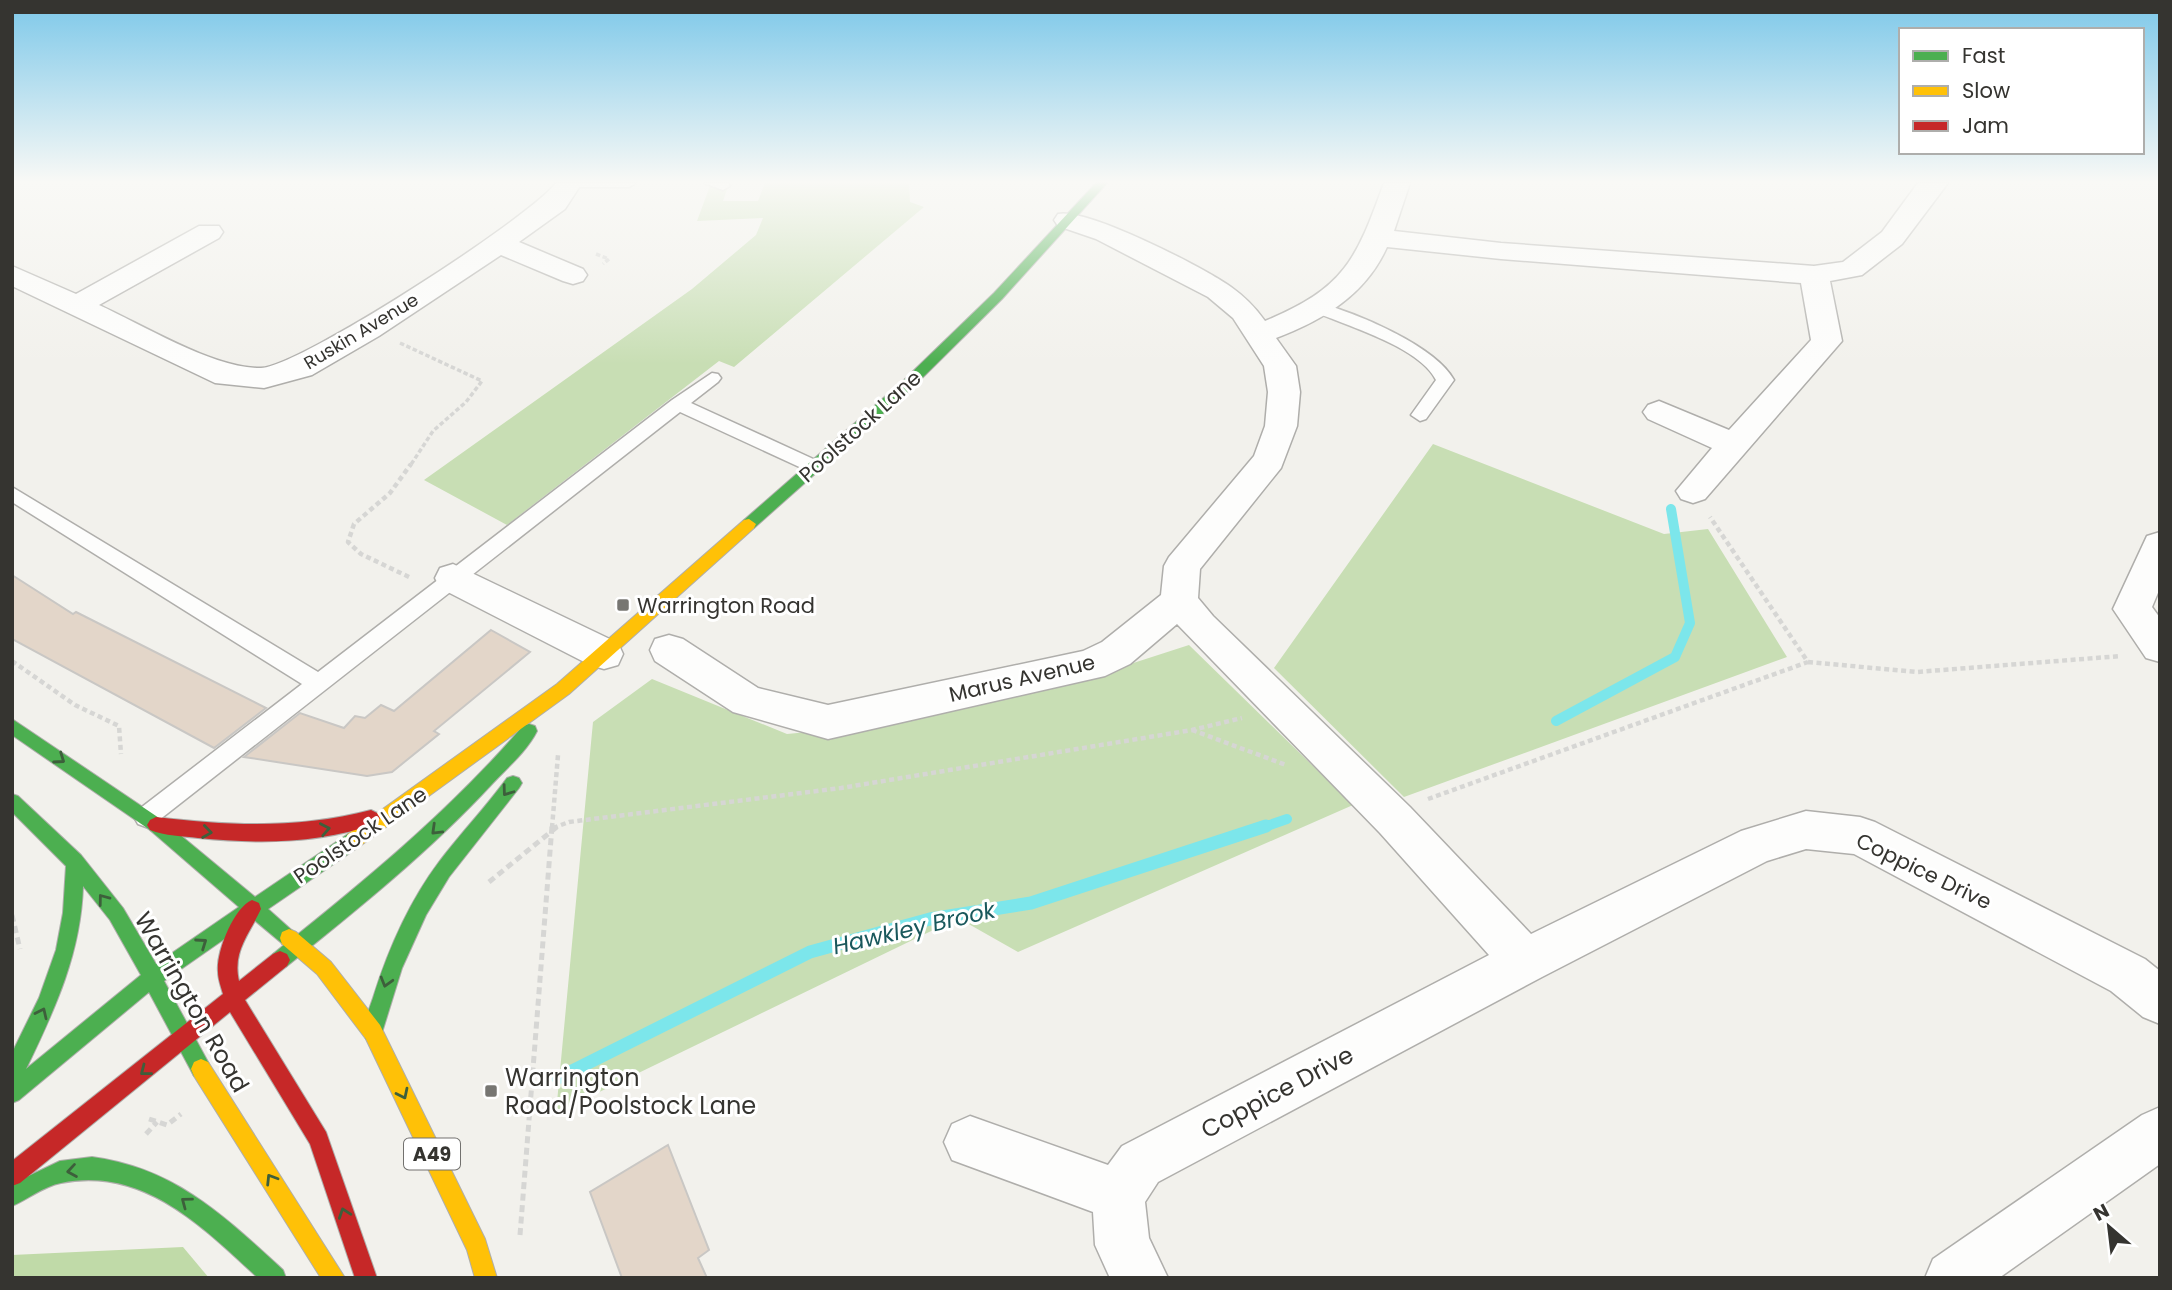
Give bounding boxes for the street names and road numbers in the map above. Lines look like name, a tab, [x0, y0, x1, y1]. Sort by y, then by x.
street label: Ruskin Avenue	[299, 287, 423, 375]
street label: Poolstock Lane	[793, 363, 927, 489]
street label: Marus Avenue	[946, 647, 1098, 709]
street label: Poolstock Lane	[288, 780, 432, 890]
street label: Coppice Drive	[1851, 826, 1997, 916]
street label: Warrington Road	[127, 906, 257, 1098]
street label: Coppice Drive	[1195, 1038, 1359, 1146]
road number: A49	[404, 1138, 460, 1170]

